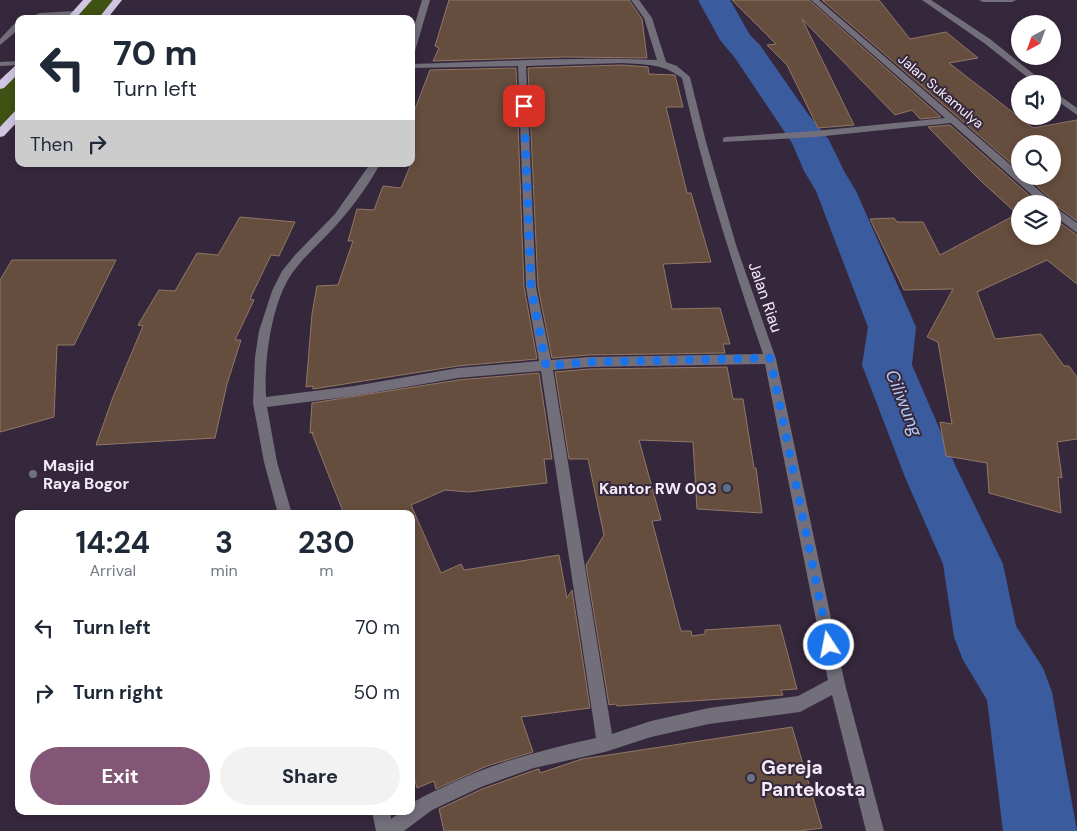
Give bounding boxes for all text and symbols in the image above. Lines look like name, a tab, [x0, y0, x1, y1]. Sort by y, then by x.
north arrow	[1011, 15, 1061, 65]
map controls	[1011, 15, 1061, 245]
text: 70 m	[113, 30, 197, 76]
icon: left	[30, 35, 95, 100]
street label: Jalan Sukamulya	[894, 50, 988, 132]
text: Turn left	[113, 74, 197, 103]
button: sound	[1011, 75, 1061, 125]
pin	[503, 85, 545, 127]
icon: arrive	[510, 92, 538, 120]
icon: right	[83, 130, 111, 158]
text: Then	[30, 132, 73, 157]
button: search	[1011, 135, 1061, 185]
button: layers	[1011, 195, 1061, 245]
street label: Jalan Riau	[744, 259, 787, 335]
water label: Ciliwung	[880, 366, 929, 441]
place label: Masjid Raya Bogor	[43, 455, 129, 494]
marker: Masjid Raya Bogor	[27, 468, 39, 480]
place label: Kantor RW 003	[599, 478, 717, 499]
marker: Kantor RW 003	[721, 482, 733, 494]
text: 14:24	[75, 523, 150, 562]
text: 3	[215, 523, 233, 562]
text: 230	[298, 523, 355, 562]
text: Arrival	[89, 560, 136, 581]
text: min	[210, 560, 238, 581]
text: m	[319, 560, 333, 581]
icon: left	[30, 614, 58, 642]
text: Turn left	[73, 615, 151, 640]
text: 70 m	[355, 615, 400, 640]
position arrow	[802, 618, 854, 670]
icon: right	[30, 679, 58, 707]
text: Turn right	[73, 680, 163, 705]
text: 50 m	[353, 680, 400, 705]
button: Exit	[30, 747, 210, 805]
button: Share	[220, 747, 400, 805]
place label: Gereja Pantekosta	[761, 755, 865, 802]
marker: Gereja Pantekosta	[745, 772, 757, 784]

